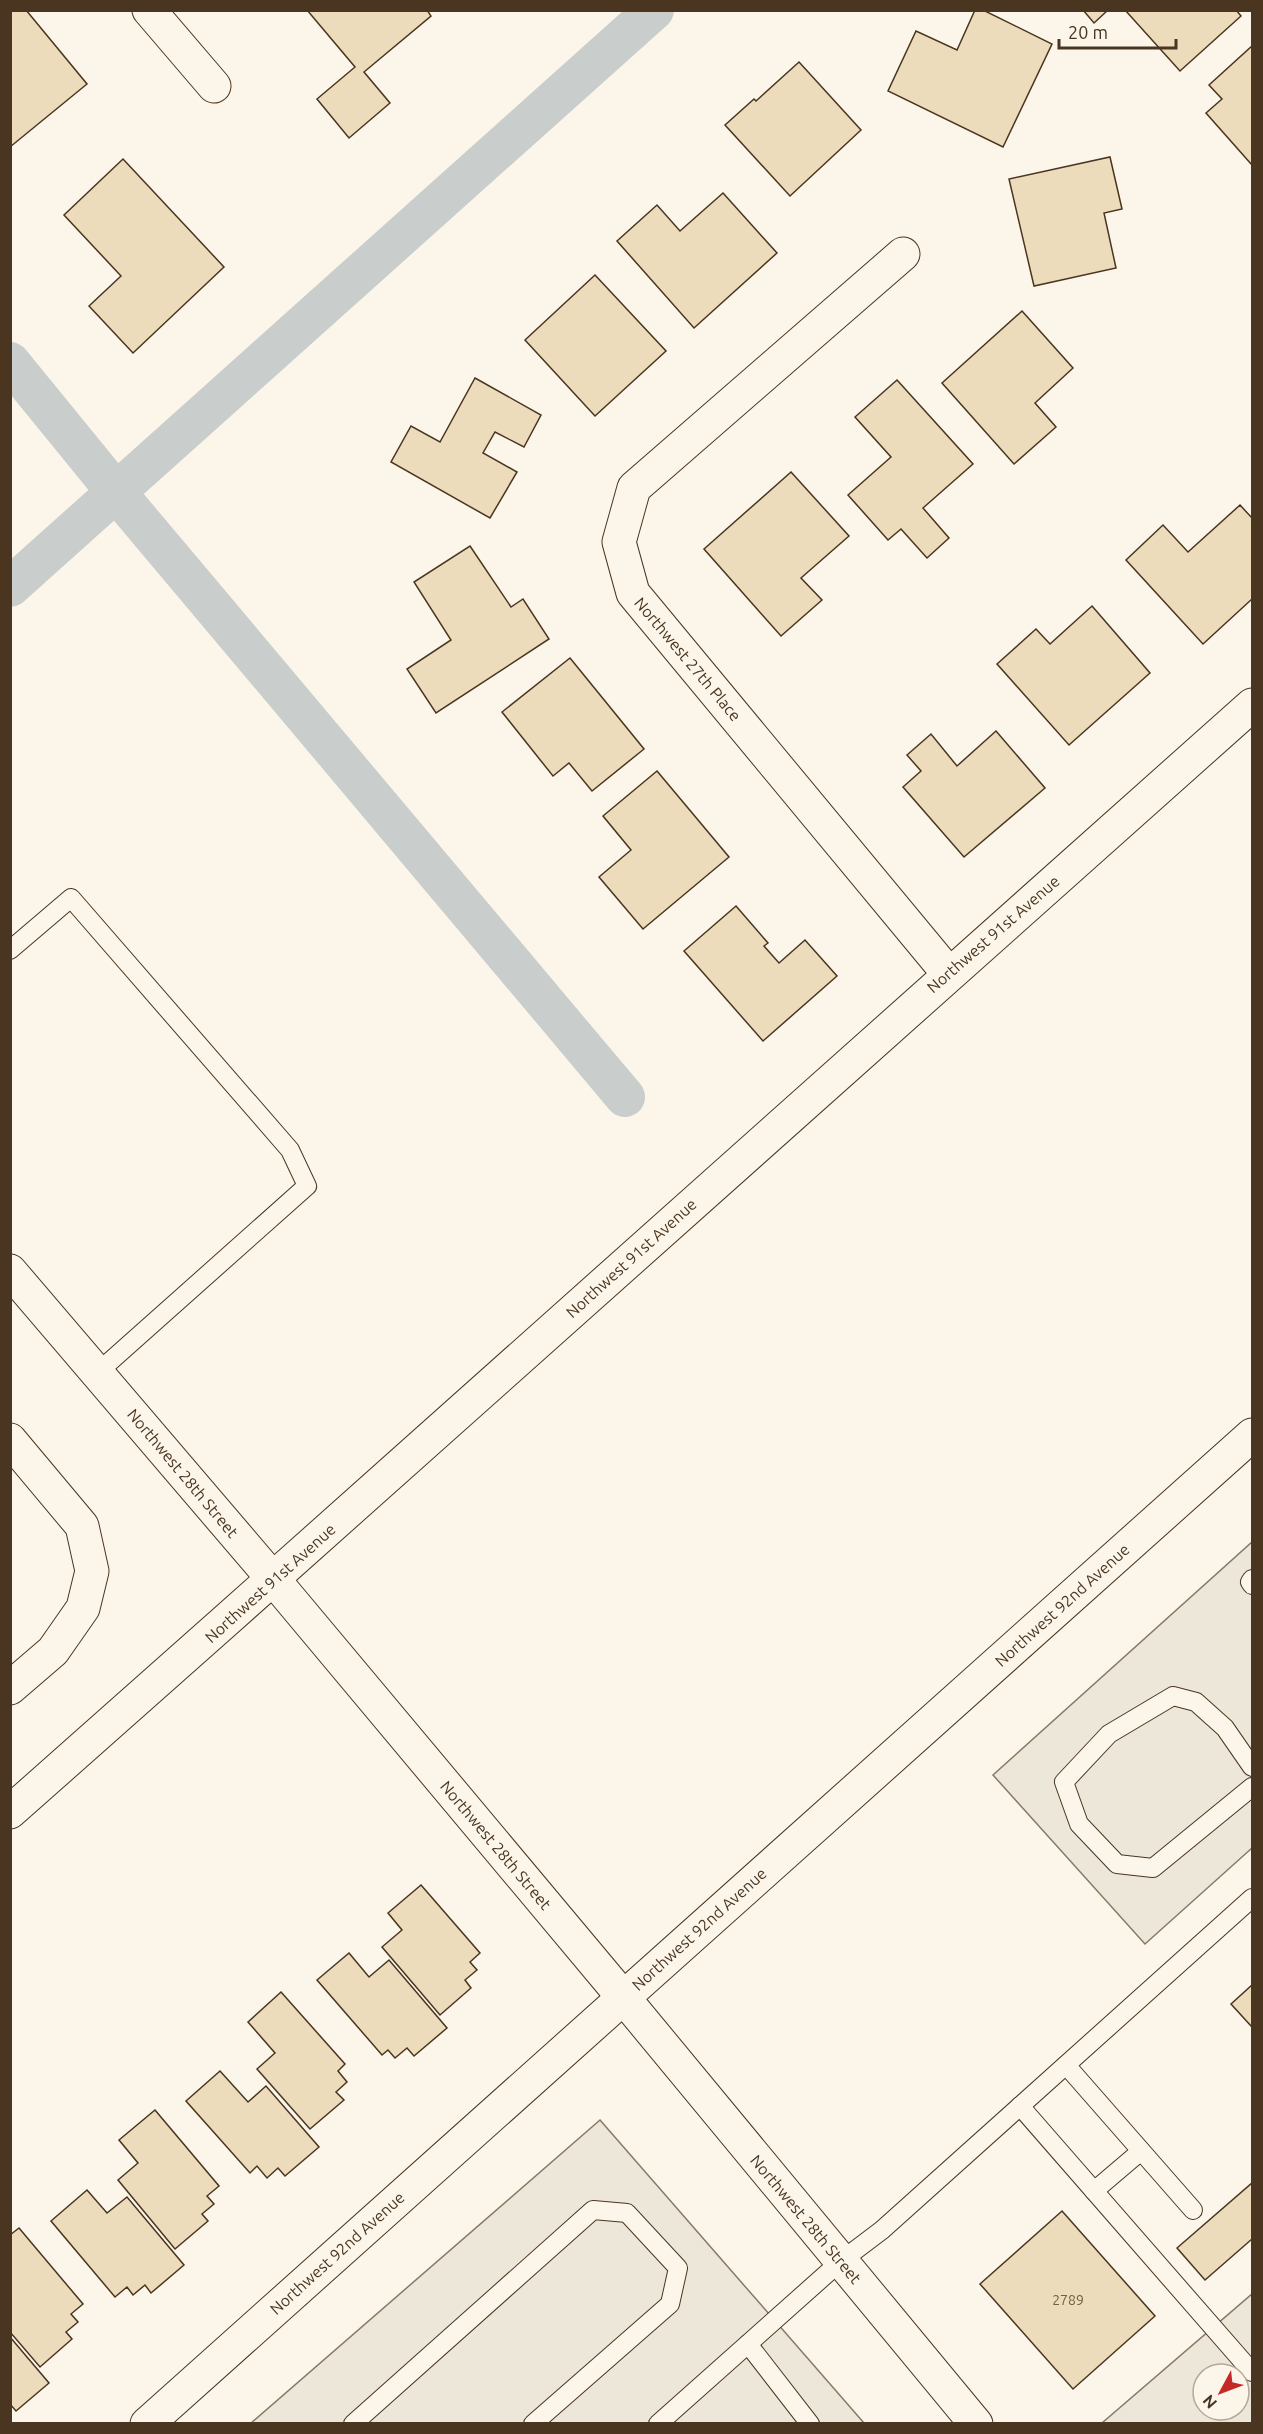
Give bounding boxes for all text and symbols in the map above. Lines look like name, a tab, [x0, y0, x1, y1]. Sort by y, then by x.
scale bar	[1059, 12, 1176, 50]
text: 20 m	[1068, 22, 1108, 42]
street label: Northwest 27th Place	[631, 594, 745, 724]
street label: Northwest 91st Avenue	[923, 872, 1063, 996]
street label: Northwest 91st Avenue	[562, 1195, 700, 1321]
street label: Northwest 28th Street	[124, 1405, 242, 1541]
street label: Northwest 91st Avenue	[201, 1520, 339, 1646]
street label: Northwest 92nd Avenue	[991, 1540, 1133, 1670]
street label: Northwest 28th Street	[437, 1777, 555, 1913]
street label: Northwest 92nd Avenue	[628, 1864, 770, 1994]
street label: Northwest 28th Street	[747, 2151, 865, 2287]
street label: Northwest 92nd Avenue	[266, 2188, 408, 2318]
house number: 2789	[1052, 2292, 1084, 2308]
north arrow	[1191, 2362, 1251, 2422]
text: N	[1199, 2391, 1220, 2412]

